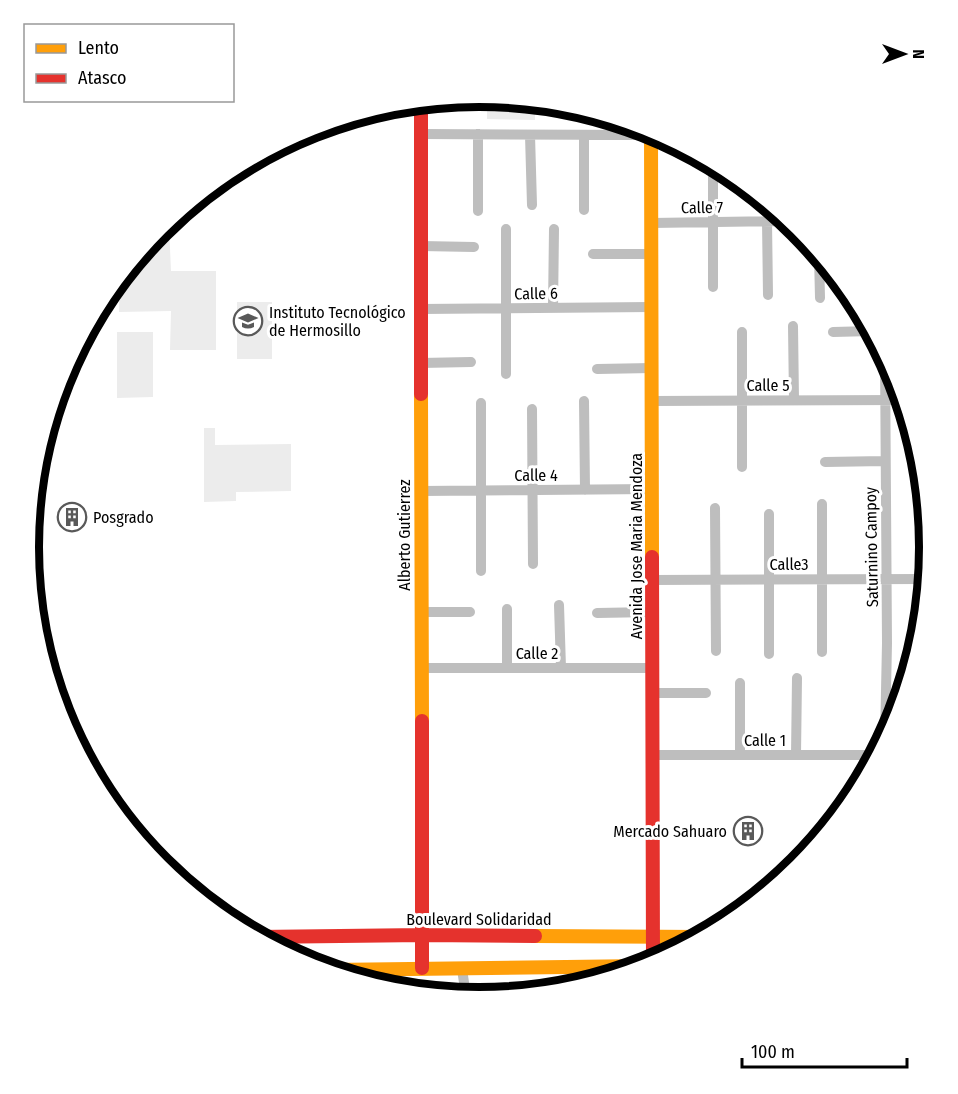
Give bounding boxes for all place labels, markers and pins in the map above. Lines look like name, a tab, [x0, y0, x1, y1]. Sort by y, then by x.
place label: Instituto Tecnológico de Hermosillo	[269, 303, 406, 340]
school or university icon: Instituto Tecnológico de Hermosillo	[232, 305, 264, 337]
building icon: Posgrado	[56, 501, 88, 533]
place label: Posgrado	[93, 508, 154, 527]
building icon: Mercado Sahuaro	[732, 815, 764, 847]
place label: Mercado Sahuaro	[613, 822, 727, 841]

